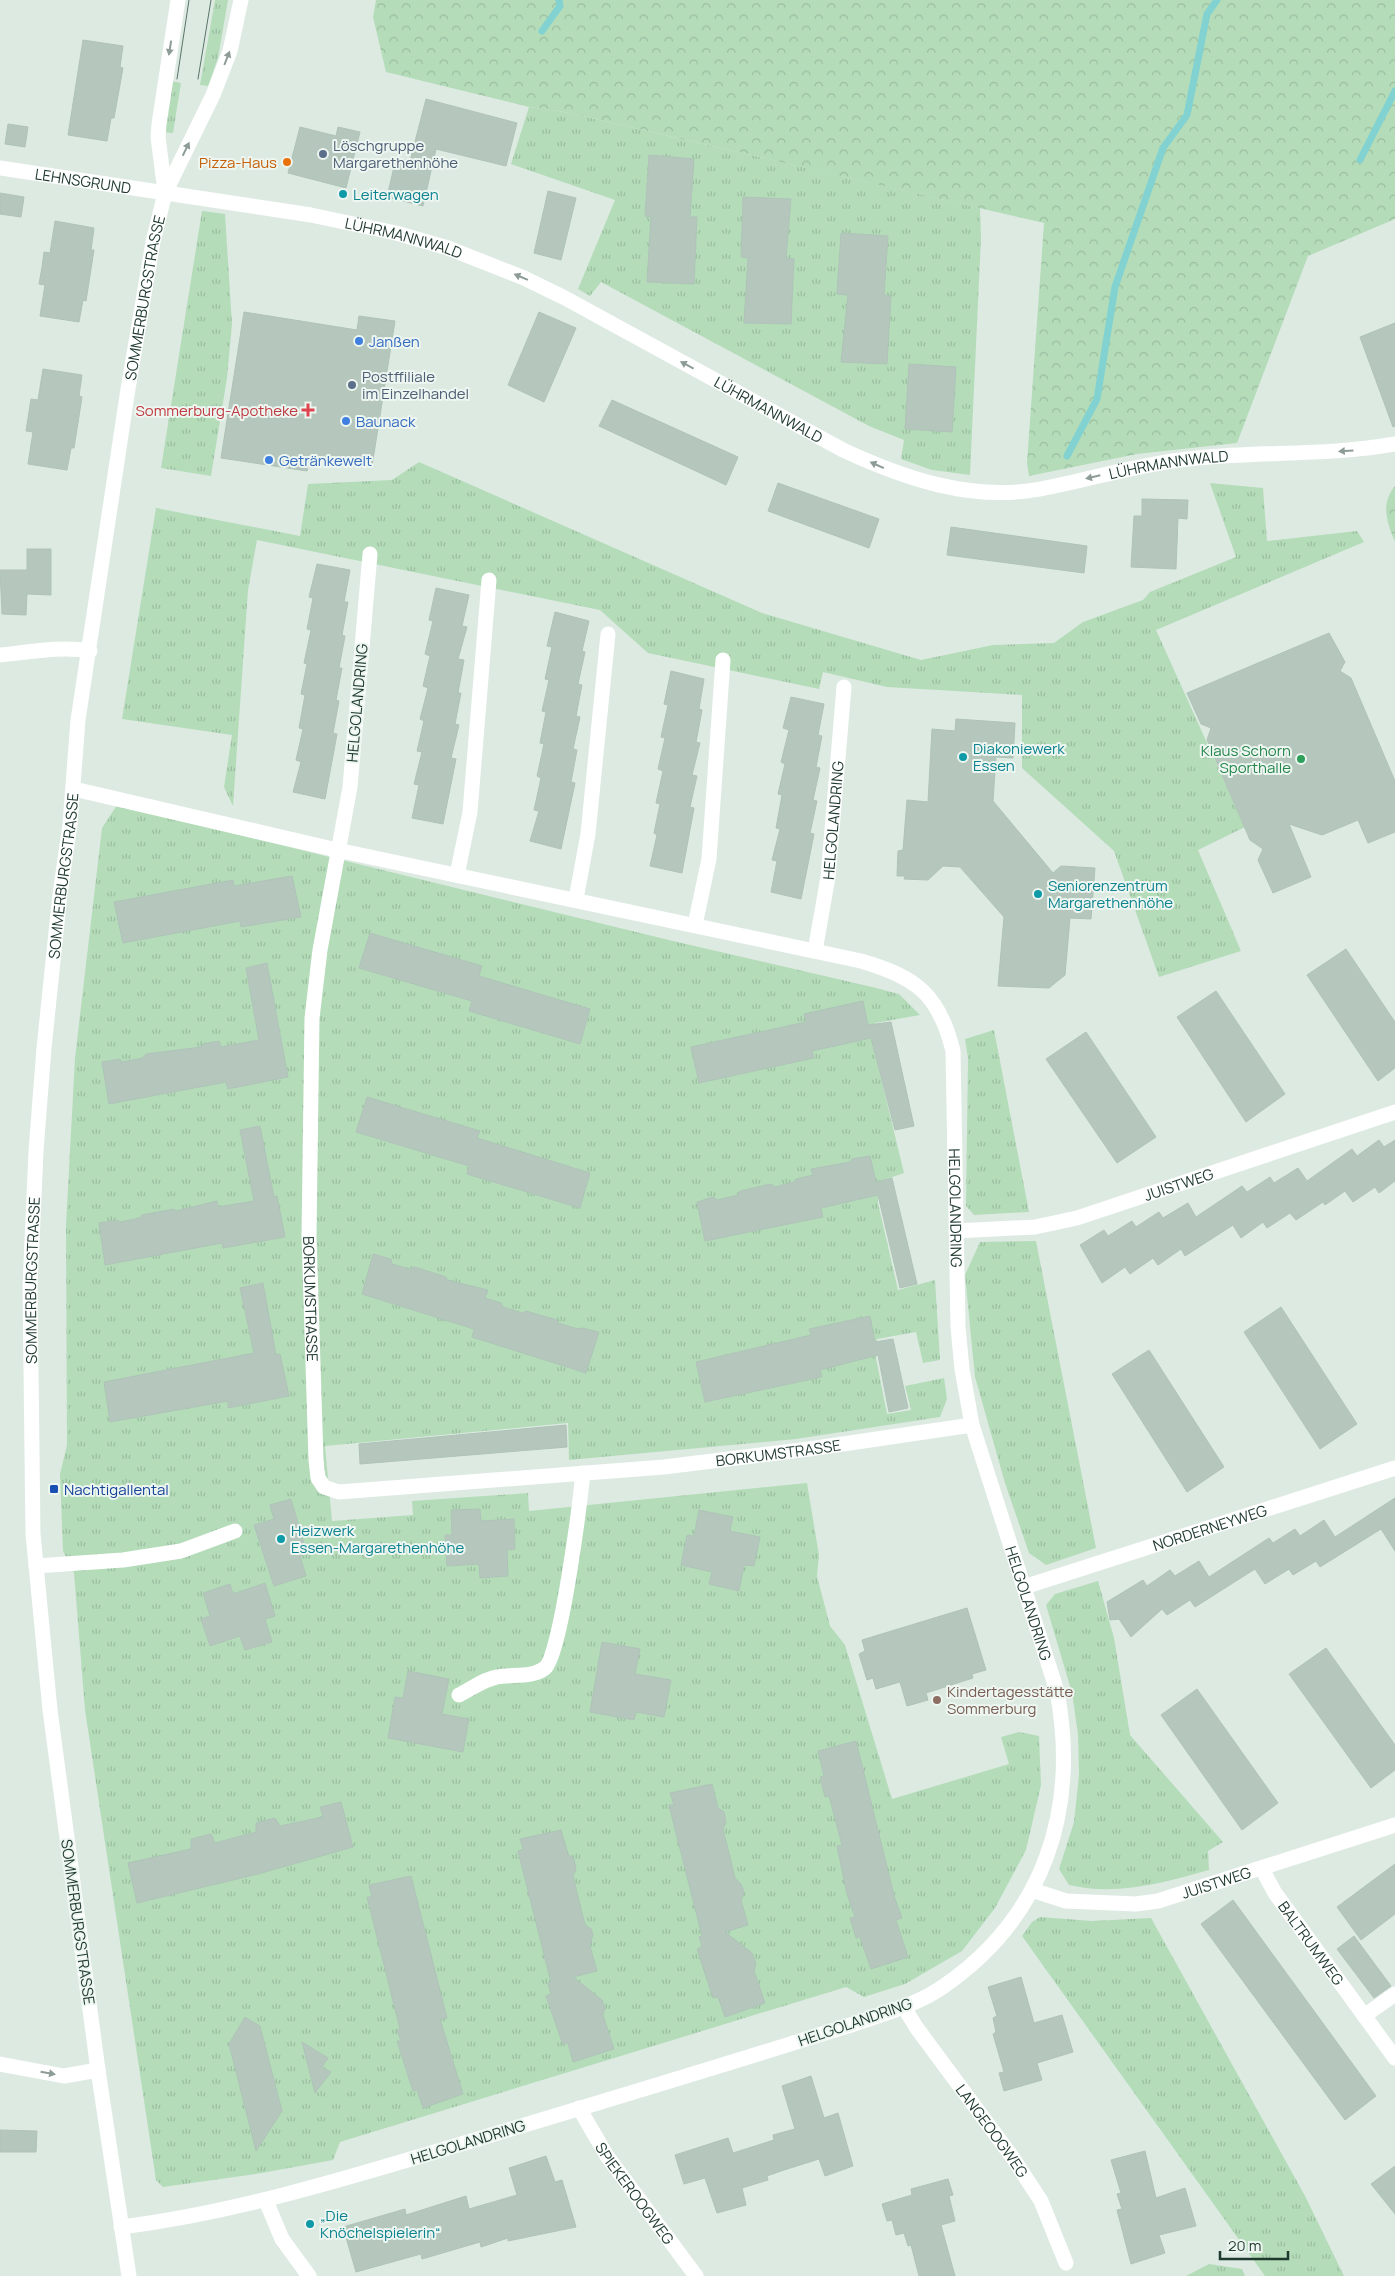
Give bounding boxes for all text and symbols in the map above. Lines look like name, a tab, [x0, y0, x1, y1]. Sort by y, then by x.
one-way arrow	[166, 41, 174, 57]
one-way arrow	[224, 51, 231, 66]
place label: Löschgruppe Margarethenhöhe	[333, 135, 458, 173]
one-way arrow	[182, 141, 190, 156]
marker: Löschgruppe Margarethenhöhe	[317, 148, 329, 160]
place label: Pizza-Haus	[199, 152, 277, 173]
marker: Pizza-Haus	[281, 156, 293, 168]
street label: LEHNSGRUND	[34, 163, 133, 198]
place label: Leiterwagen	[353, 184, 439, 205]
marker: Leiterwagen	[337, 188, 349, 200]
street label: LÜHRMANNWALD	[343, 212, 466, 263]
street label: SOMMERBURGSTRASSE	[119, 213, 170, 382]
one-way arrow	[514, 273, 528, 281]
place label: Janßen	[369, 331, 420, 352]
marker: Janßen	[353, 335, 365, 347]
one-way arrow	[679, 361, 694, 369]
place label: Postffiliale im Einzelhandel	[362, 366, 469, 404]
street label: LÜHRMANNWALD	[711, 371, 827, 448]
marker: Postffiliale im Einzelhandel	[346, 379, 358, 391]
place label: Sommerburg-Apotheke	[136, 400, 298, 421]
marker: Sommerburg-Apotheke	[302, 404, 314, 416]
place label: Baunack	[356, 411, 416, 432]
marker: Baunack	[340, 415, 352, 427]
street label: LÜHRMANNWALD	[1107, 445, 1229, 484]
one-way arrow	[1338, 447, 1354, 455]
place label: Getränkewelt	[279, 450, 372, 471]
marker: Getränkewelt	[263, 454, 275, 466]
one-way arrow	[870, 461, 884, 469]
one-way arrow	[1085, 473, 1100, 481]
street label: HELGOLANDRING	[341, 642, 373, 763]
place label: Diakoniewerk Essen	[973, 738, 1065, 776]
place label: Klaus Schorn Sporthalle	[1201, 740, 1291, 778]
marker: Diakoniewerk Essen	[957, 751, 969, 763]
marker: Klaus Schorn Sporthalle	[1295, 753, 1307, 765]
street label: HELGOLANDRING	[817, 760, 848, 881]
street label: SOMMERBURGSTRASSE	[43, 792, 83, 960]
place label: Seniorenzentrum Margarethenhöhe	[1048, 875, 1173, 913]
marker: Seniorenzentrum Margarethenhöhe	[1032, 888, 1044, 900]
street label: HELGOLANDRING	[944, 1148, 967, 1268]
street label: JUISTWEG	[1141, 1163, 1216, 1206]
street label: SOMMERBURGSTRASSE	[19, 1196, 44, 1364]
street label: BORKUMSTRASSE	[299, 1236, 323, 1362]
street label: BORKUMSTRASSE	[715, 1434, 842, 1471]
place label: Nachtigallental	[64, 1479, 169, 1500]
marker: Nachtigallental	[48, 1483, 60, 1495]
street label: NORDERNEYWEG	[1150, 1499, 1270, 1556]
place label: Heizwerk Essen-Margarethenhöhe	[291, 1520, 464, 1558]
marker: Heizwerk Essen-Margarethenhöhe	[275, 1533, 287, 1545]
street label: HELGOLANDRING	[1001, 1543, 1057, 1663]
place label: Kindertagesstätte Sommerburg	[947, 1681, 1074, 1719]
marker: Kindertagesstätte Sommerburg	[931, 1694, 943, 1706]
street label: SOMMERBURGSTRASSE	[56, 1838, 100, 2006]
street label: JUISTWEG	[1179, 1861, 1254, 1903]
street label: BALTRUMWEG	[1274, 1897, 1349, 1990]
street label: HELGOLANDRING	[795, 1993, 915, 2051]
one-way arrow	[40, 2069, 56, 2077]
street label: LANGEOOGWEG	[951, 2080, 1034, 2182]
street label: HELGOLANDRING	[408, 2114, 528, 2169]
street label: SPIEKEROOGWEG	[591, 2138, 680, 2249]
place label: „Die Knöchelspielerin“	[320, 2205, 441, 2243]
marker: „Die Knöchelspielerin“	[304, 2218, 316, 2230]
scale bar	[1220, 2228, 1288, 2260]
text: 20 m	[1228, 2235, 1261, 2256]

